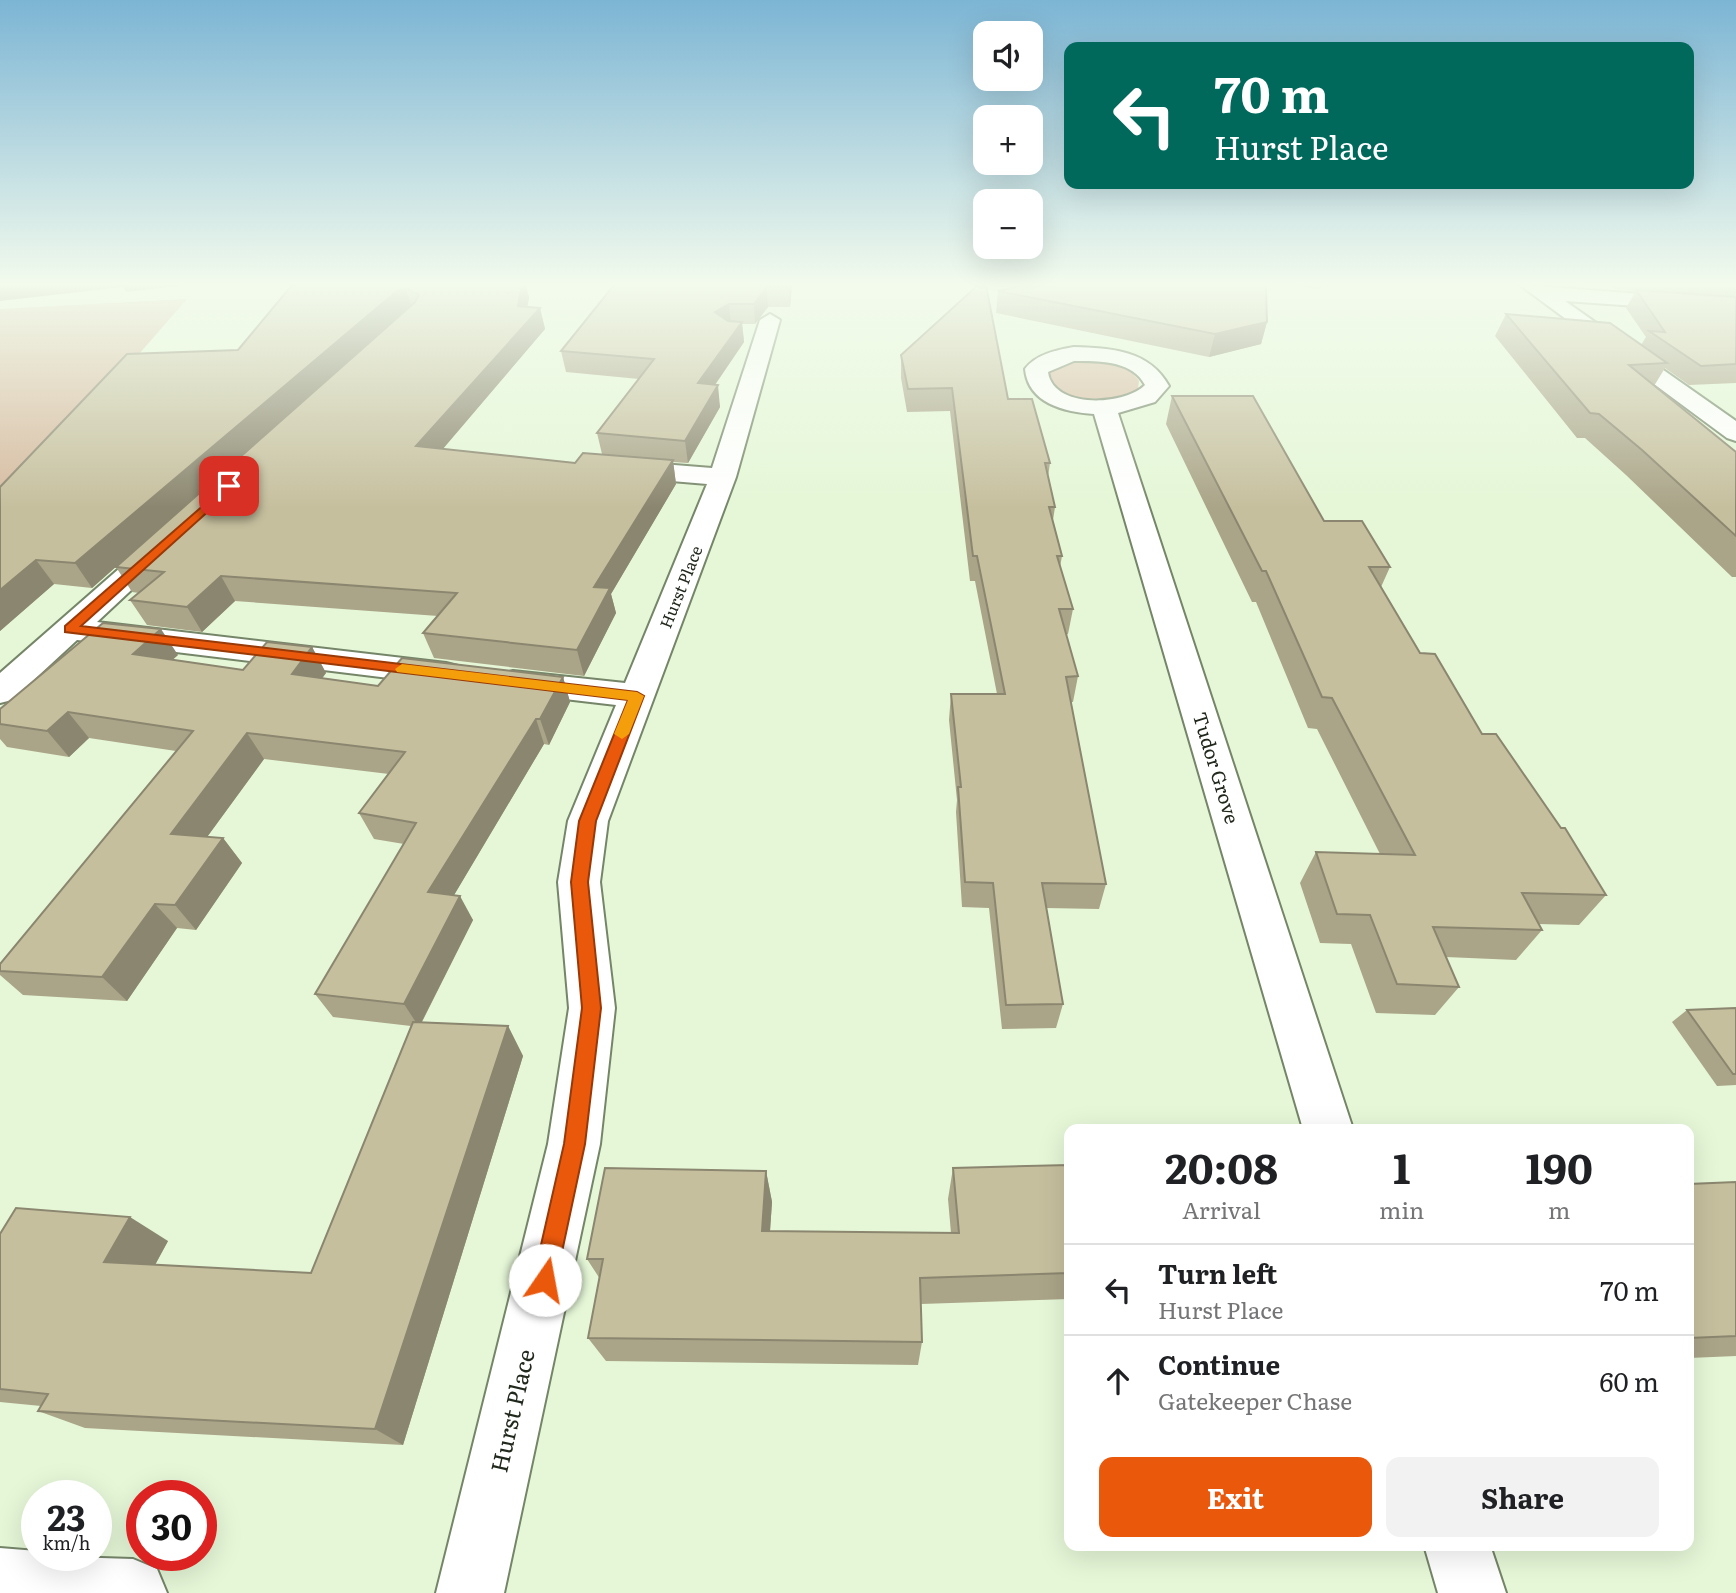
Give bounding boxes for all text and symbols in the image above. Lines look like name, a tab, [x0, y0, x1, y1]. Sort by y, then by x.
map controls	[973, 21, 1043, 259]
button: sound	[973, 21, 1043, 91]
text: 70 m	[1214, 55, 1329, 128]
icon: left	[1099, 70, 1190, 161]
button: +	[973, 105, 1043, 175]
text: Hurst Place	[1214, 122, 1389, 170]
button: −	[973, 189, 1043, 259]
pin	[199, 456, 259, 516]
icon: arrive	[210, 467, 248, 505]
street label: Hurst Place	[653, 542, 708, 632]
street label: Tudor Grove	[1187, 708, 1247, 827]
text: 20:08	[1165, 1135, 1278, 1197]
text: 1	[1393, 1135, 1410, 1197]
text: 190	[1525, 1135, 1593, 1197]
text: Arrival	[1182, 1192, 1261, 1226]
text: min	[1379, 1192, 1424, 1226]
text: m	[1548, 1192, 1570, 1226]
position arrow	[508, 1243, 582, 1317]
text: Turn left	[1158, 1253, 1277, 1292]
text: 70 m	[1600, 1270, 1659, 1309]
icon: left	[1099, 1271, 1137, 1309]
text: Hurst Place	[1158, 1292, 1283, 1326]
text: Continue	[1158, 1344, 1280, 1383]
street label: Hurst Place	[480, 1346, 542, 1476]
text: 60 m	[1600, 1361, 1659, 1400]
icon: ahead	[1099, 1362, 1137, 1400]
text: Gatekeeper Chase	[1158, 1383, 1352, 1417]
button: Exit	[1099, 1457, 1372, 1537]
button: Share	[1386, 1457, 1659, 1537]
speed limit sign: 30	[126, 1480, 217, 1571]
text: 23	[47, 1490, 86, 1542]
text: km/h	[43, 1529, 90, 1556]

